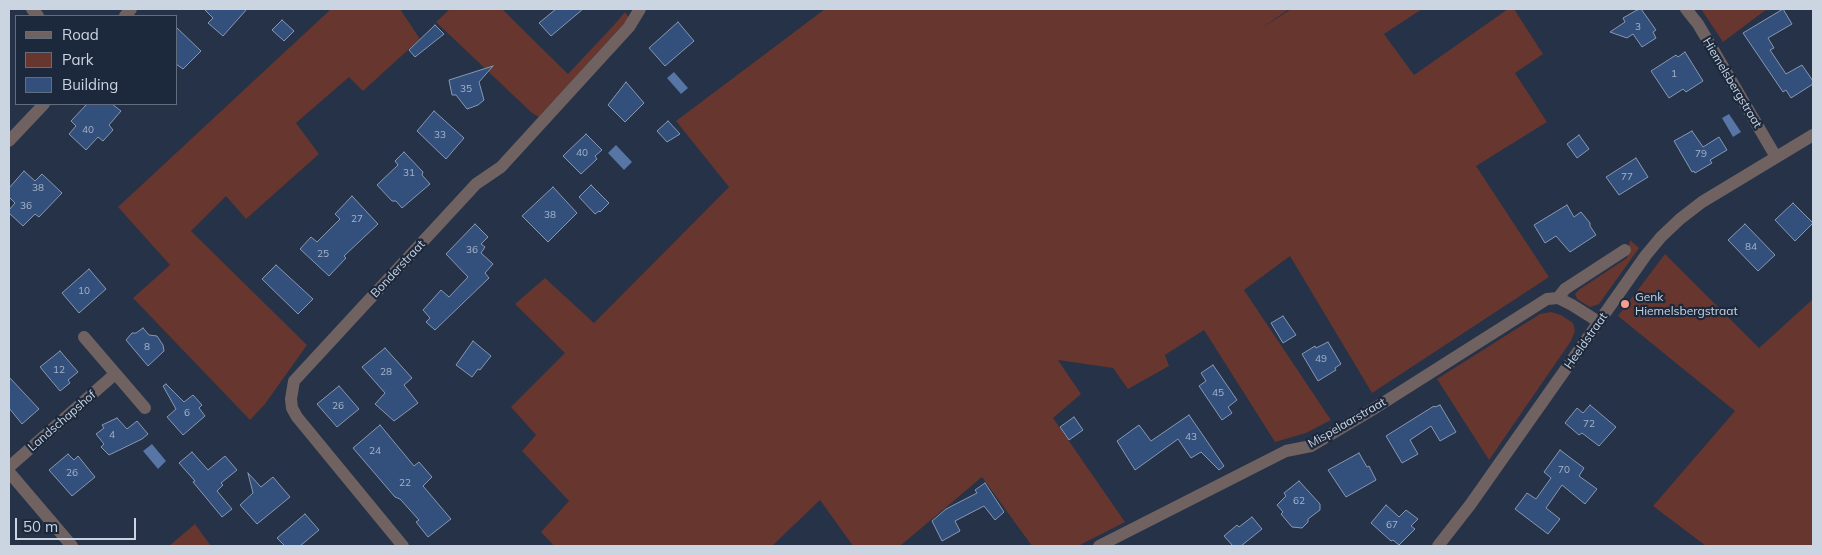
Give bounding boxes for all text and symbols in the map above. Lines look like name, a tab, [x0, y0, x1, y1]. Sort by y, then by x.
legend	[15, 15, 178, 105]
house number: 3	[1635, 21, 1641, 33]
text: Road	[62, 25, 99, 44]
street label: Hiemelsbergstraat	[1699, 35, 1765, 131]
text: Park	[62, 50, 94, 69]
house number: 1	[1671, 68, 1677, 80]
text: Building	[62, 75, 118, 94]
house number: 35	[460, 83, 472, 95]
house number: 40	[82, 124, 94, 136]
house number: 33	[434, 129, 446, 141]
house number: 40	[576, 147, 588, 159]
house number: 79	[1695, 148, 1707, 160]
house number: 31	[403, 167, 415, 179]
house number: 77	[1621, 171, 1633, 183]
house number: 38	[32, 182, 44, 194]
house number: 36	[20, 200, 32, 212]
house number: 38	[544, 209, 556, 221]
house number: 27	[351, 213, 363, 225]
street label: Bonderstraat	[368, 237, 428, 301]
house number: 84	[1745, 241, 1757, 253]
house number: 36	[466, 244, 478, 256]
house number: 25	[317, 248, 329, 260]
house number: 10	[78, 285, 90, 297]
place label: Genk Hiemelsbergstraat	[1635, 290, 1738, 318]
marker: Genk Hiemelsbergstraat	[1619, 298, 1631, 310]
street label: Heeldstraat	[1561, 310, 1611, 372]
house number: 8	[144, 341, 150, 353]
house number: 49	[1315, 353, 1327, 365]
house number: 12	[53, 364, 65, 376]
house number: 28	[380, 366, 392, 378]
house number: 45	[1212, 387, 1224, 399]
street label: Landschapshof	[25, 388, 99, 454]
street label: Mispelaarstraat	[1306, 395, 1388, 451]
house number: 26	[332, 400, 344, 412]
house number: 6	[184, 407, 190, 419]
house number: 72	[1583, 418, 1595, 430]
house number: 4	[109, 429, 115, 441]
house number: 43	[1185, 431, 1197, 443]
house number: 24	[369, 445, 381, 457]
house number: 70	[1558, 464, 1570, 476]
house number: 26	[66, 467, 78, 479]
house number: 22	[399, 477, 411, 489]
house number: 62	[1293, 495, 1305, 507]
scale bar	[18, 508, 139, 540]
text: 50 m	[23, 517, 58, 536]
house number: 67	[1386, 519, 1398, 531]

